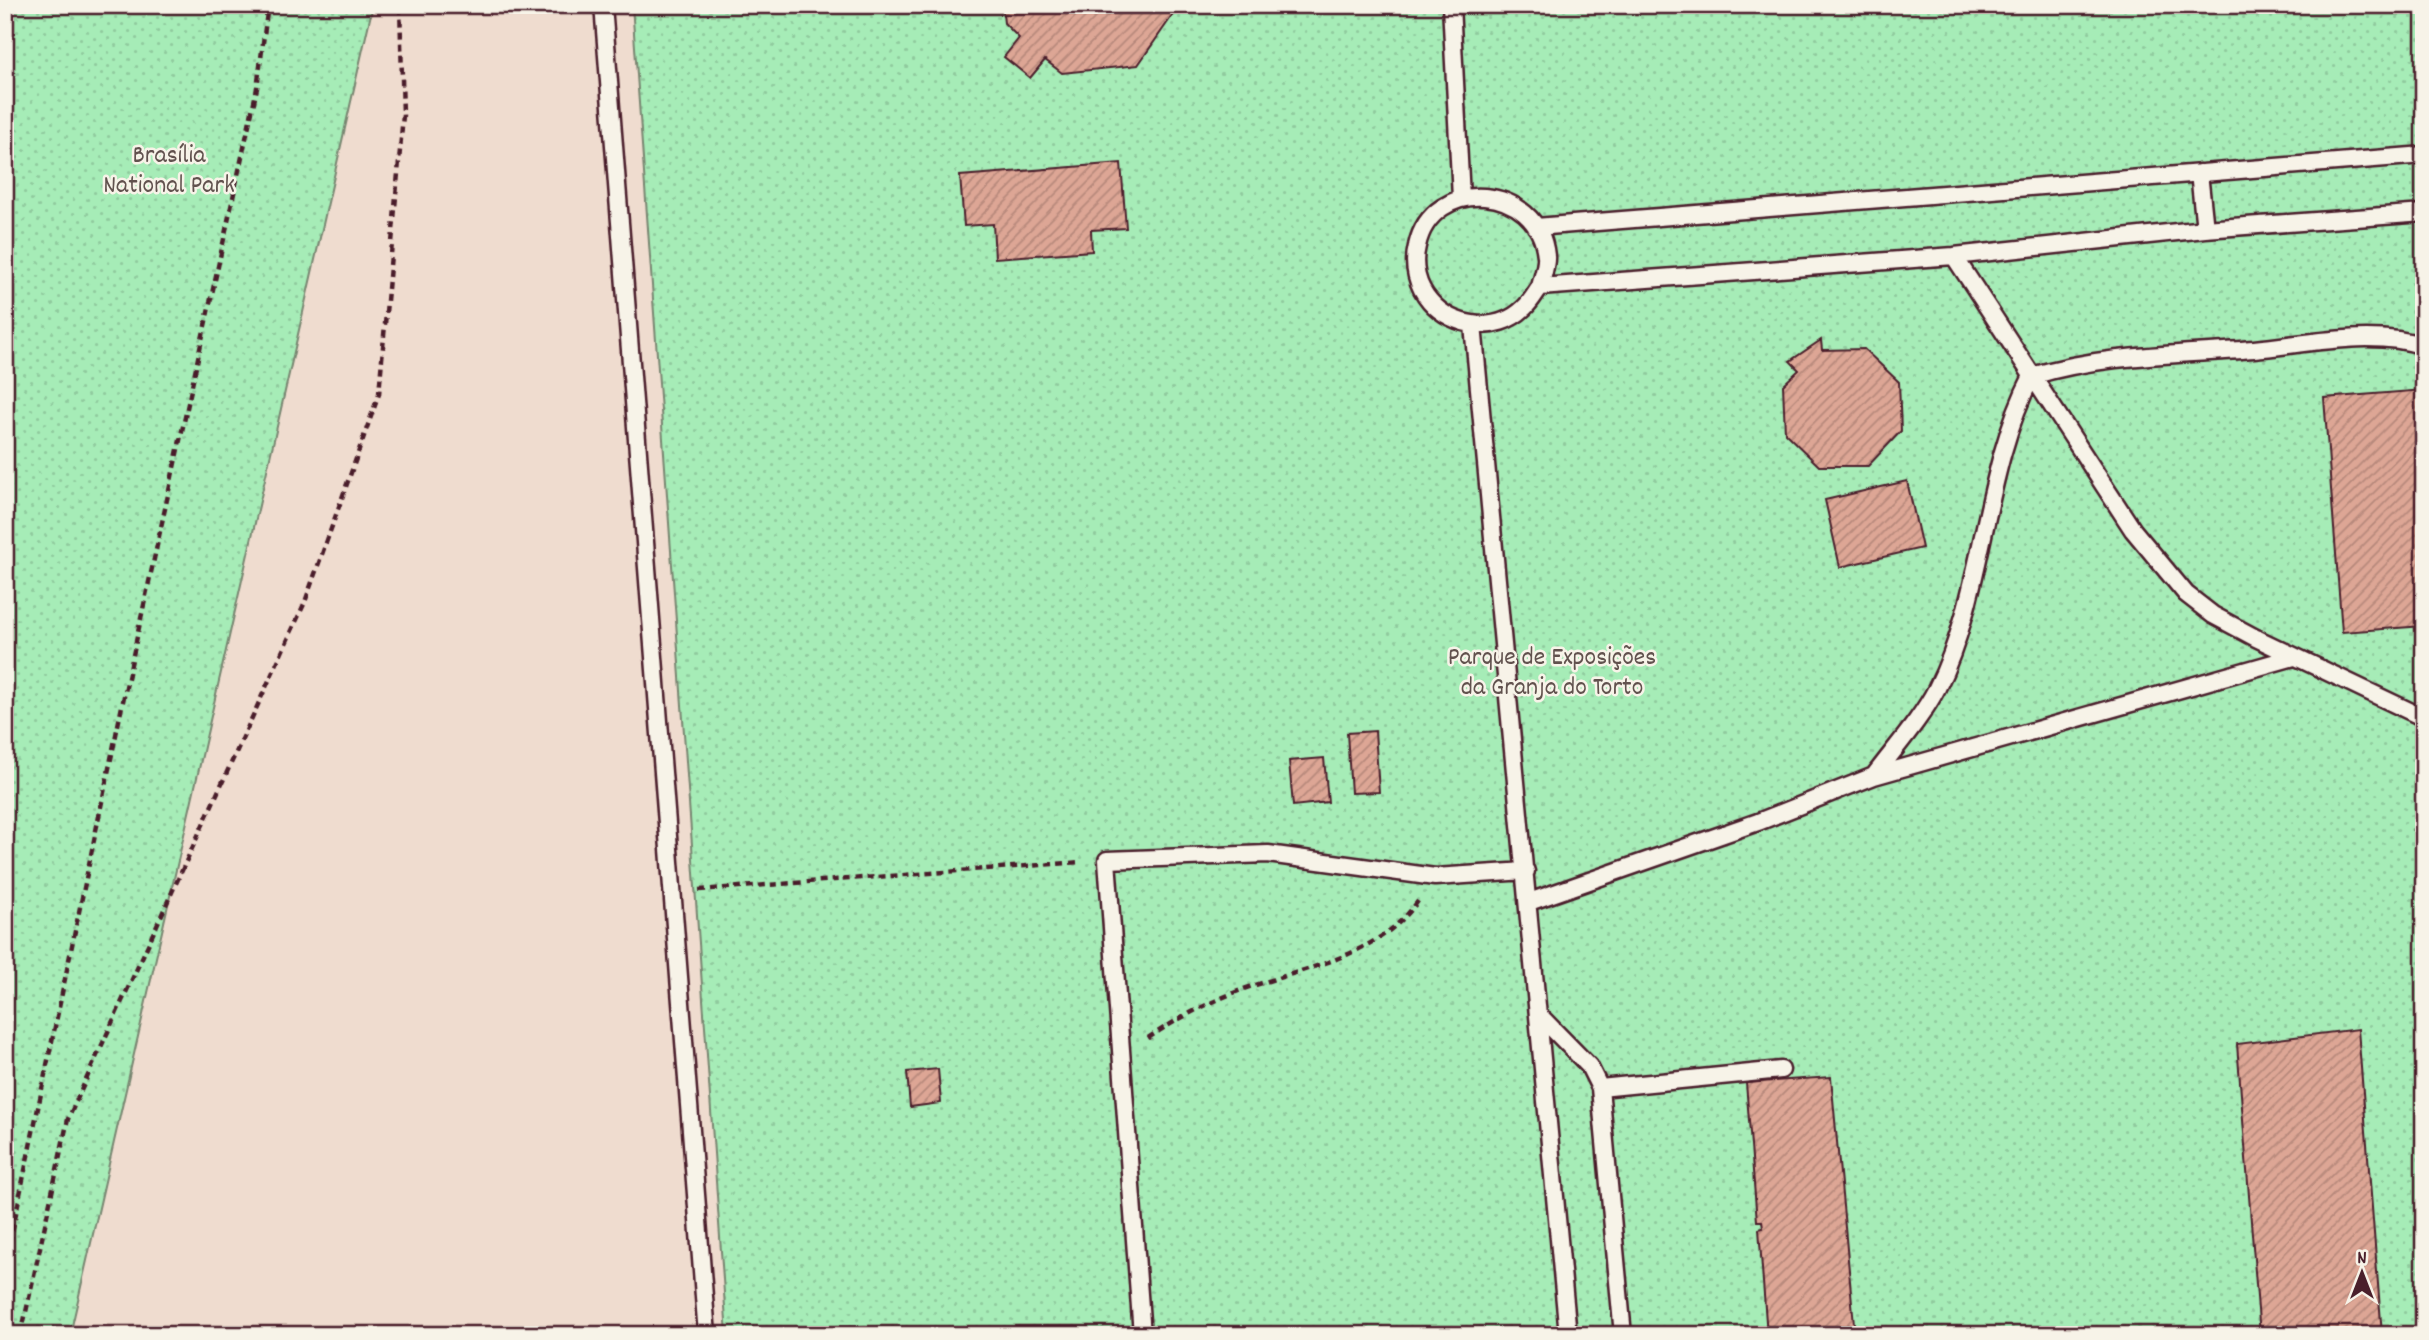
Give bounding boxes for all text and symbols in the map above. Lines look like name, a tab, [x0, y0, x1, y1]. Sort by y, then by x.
park label: Brasília National Park	[103, 138, 235, 205]
park label: Parque de Exposições da Granja do Torto	[1448, 640, 1656, 707]
north arrow	[2328, 1238, 2398, 1308]
text: N	[2357, 1246, 2367, 1273]

